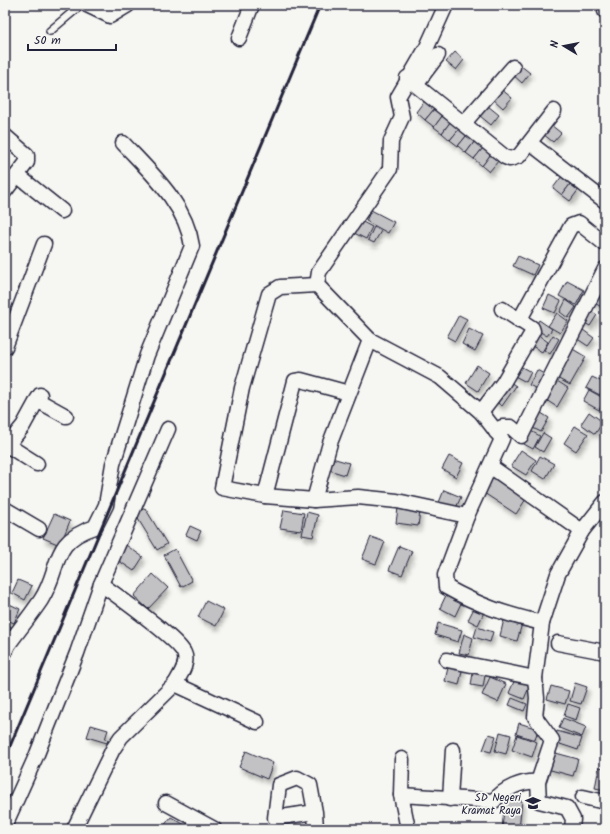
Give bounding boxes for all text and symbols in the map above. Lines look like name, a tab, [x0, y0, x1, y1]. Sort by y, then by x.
scale bar	[28, 26, 116, 52]
north arrow	[544, 26, 584, 66]
text: 50 m	[34, 31, 61, 50]
text: N	[546, 39, 565, 49]
place label: SD Negeri Kramat Raya	[461, 789, 521, 820]
school or university icon: SD Negeri Kramat Raya	[524, 794, 542, 812]

